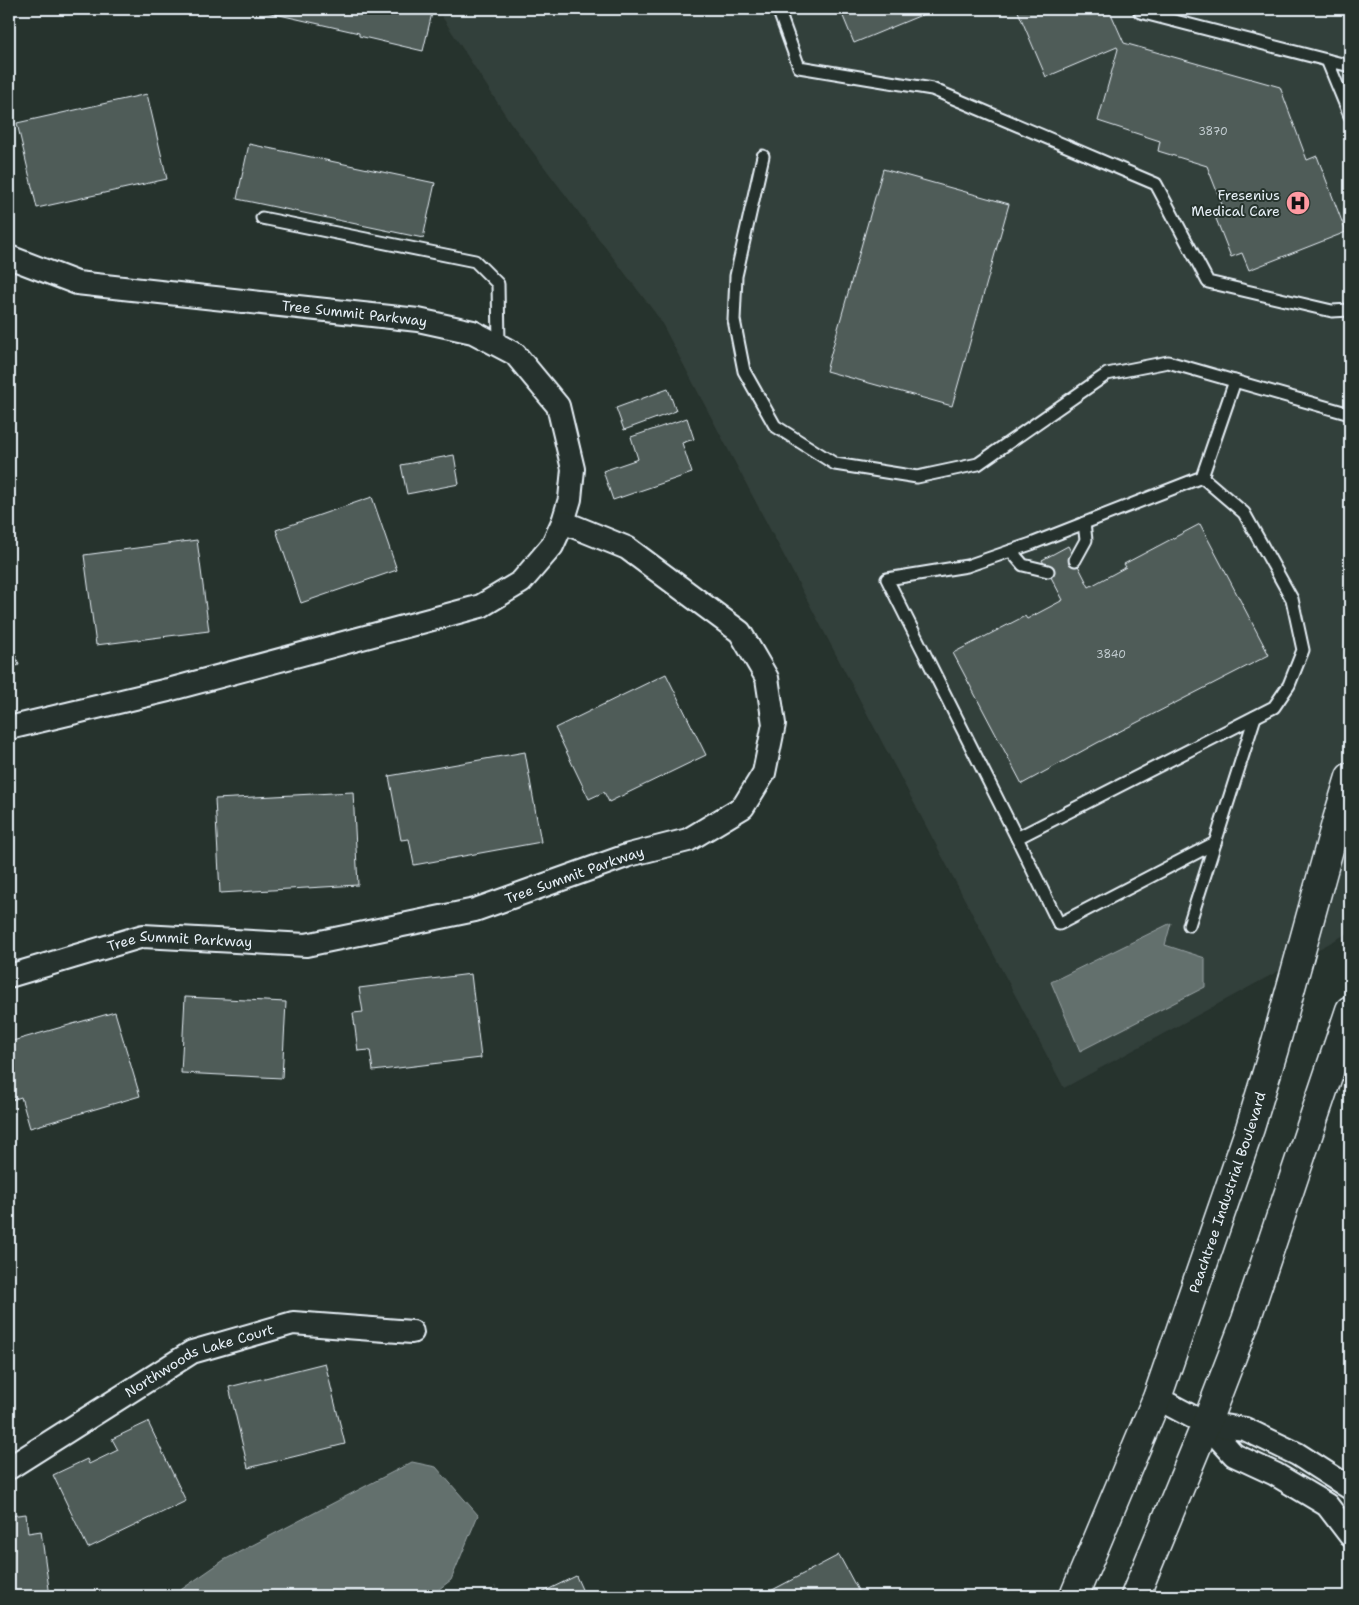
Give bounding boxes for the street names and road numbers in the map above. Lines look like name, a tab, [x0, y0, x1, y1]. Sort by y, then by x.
street label: Tree Summit Parkway	[281, 296, 429, 331]
street label: Tree Summit Parkway	[502, 843, 646, 908]
street label: Tree Summit Parkway	[105, 927, 253, 955]
street label: Peachtree Industrial Boulevard	[1185, 1089, 1270, 1296]
street label: Northwoods Lake Court	[121, 1320, 276, 1401]

